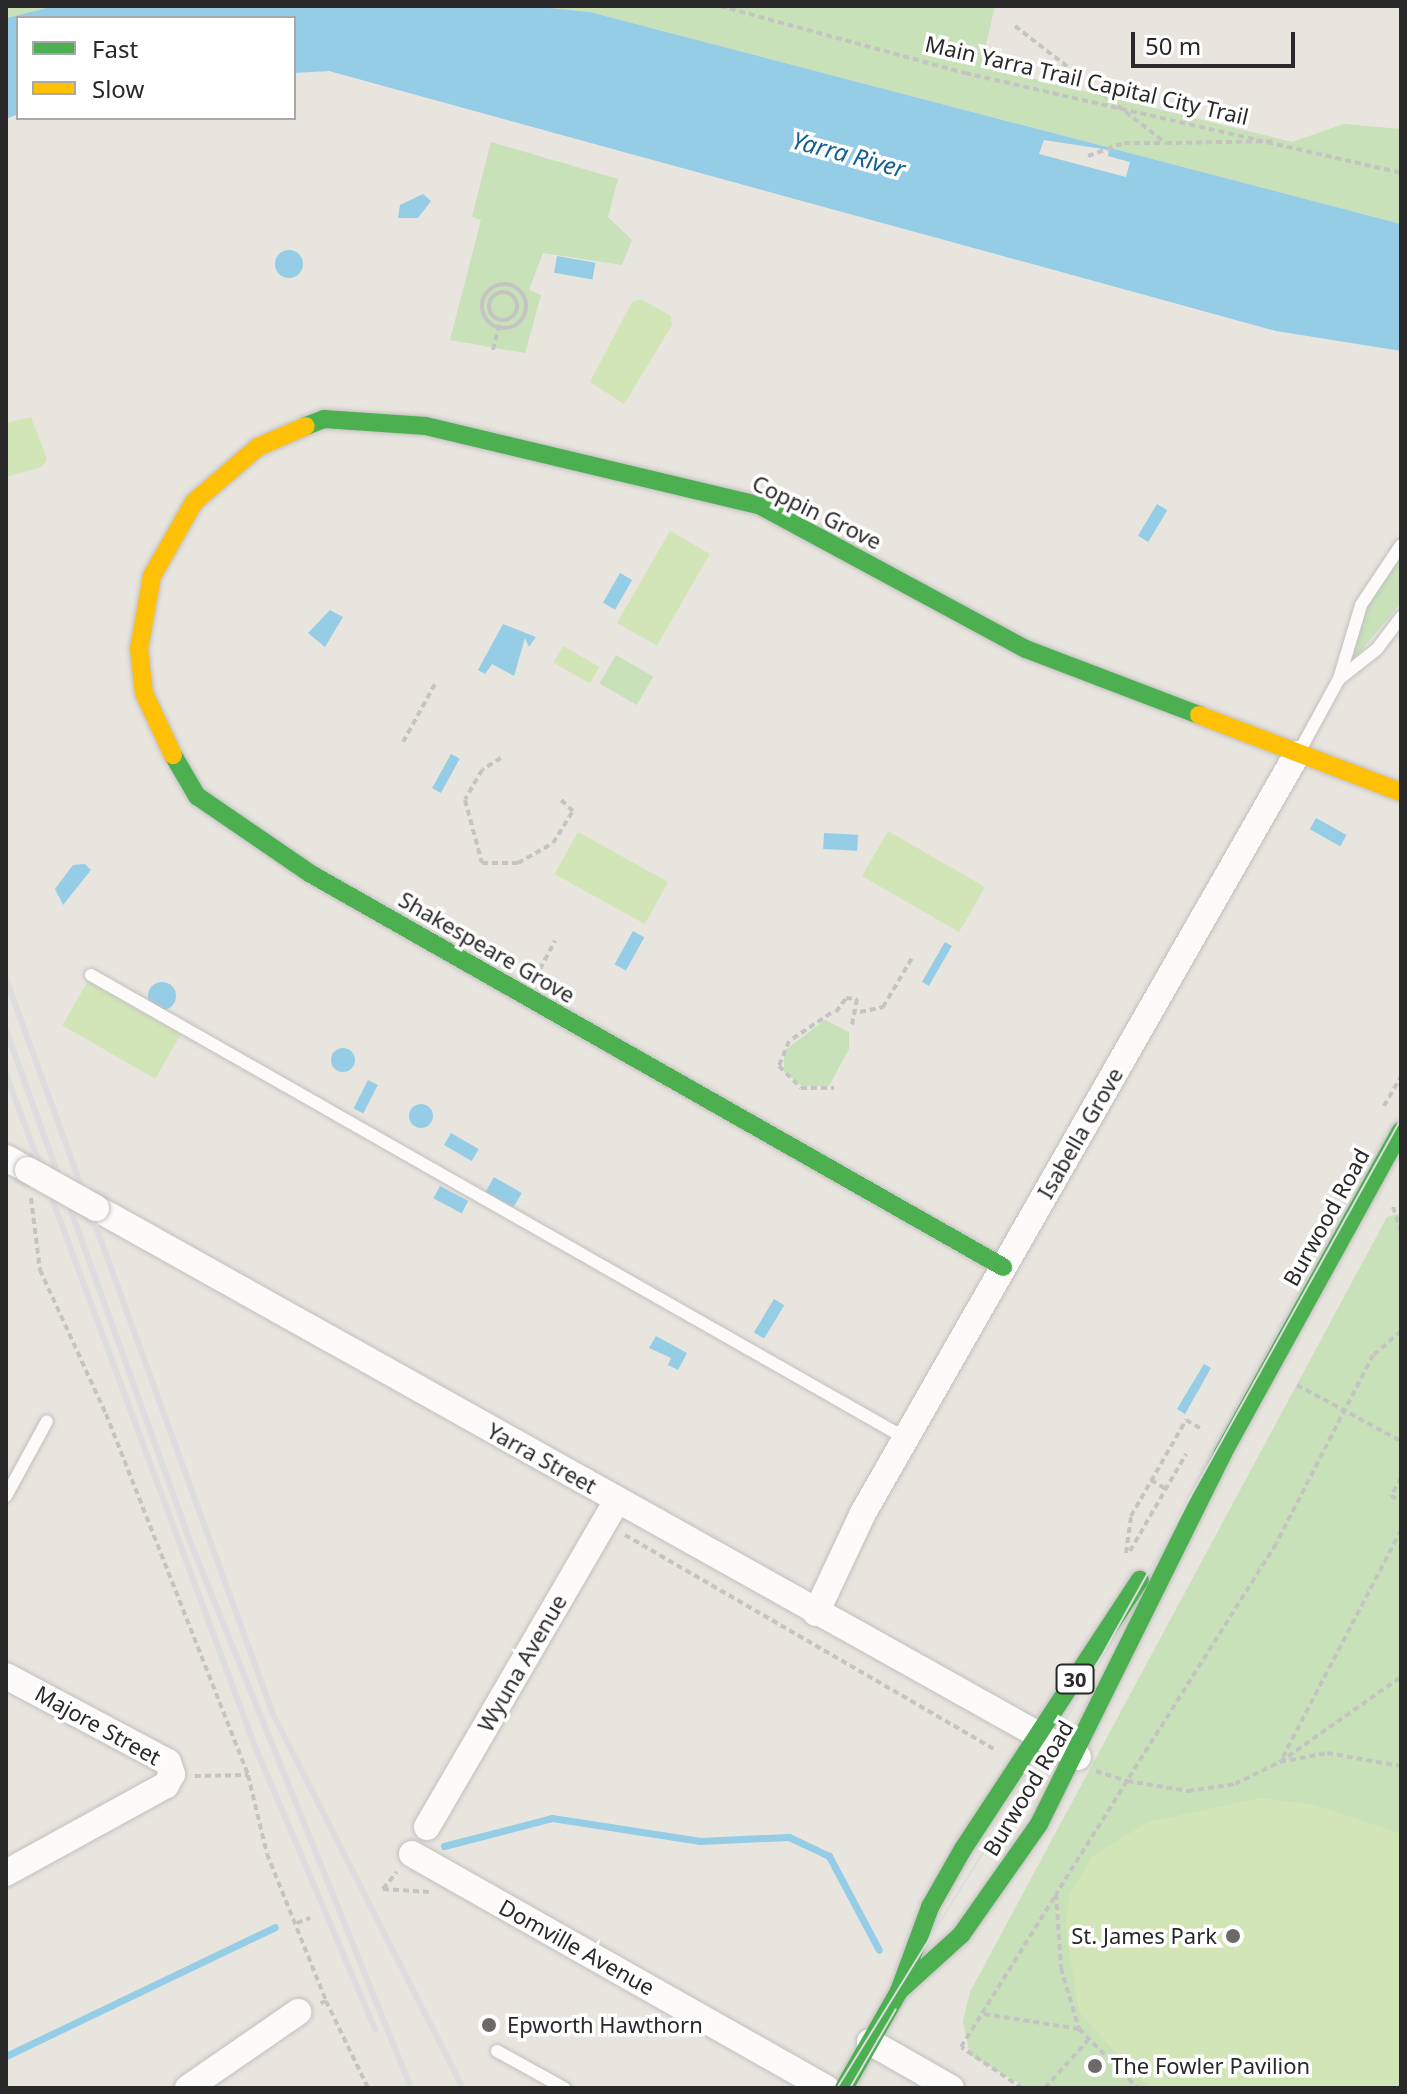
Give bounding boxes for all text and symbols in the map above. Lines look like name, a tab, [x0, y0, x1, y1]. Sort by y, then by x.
legend	[16, 16, 296, 120]
scale bar	[1135, 16, 1299, 66]
text: 50 m	[1145, 29, 1201, 62]
street label: Main Yarra Trail Capital City Trail	[923, 30, 1251, 130]
text: Fast	[92, 32, 138, 65]
text: Slow	[92, 72, 144, 105]
water label: Yarra River	[789, 125, 909, 183]
street label: Coppin Grove	[748, 469, 886, 555]
street label: Shakespeare Grove	[394, 886, 580, 1008]
street label: Isabella Grove	[1032, 1063, 1128, 1203]
street label: Burwood Road	[1277, 1144, 1375, 1290]
street label: Yarra Street	[483, 1417, 601, 1499]
street label: Wyuna Avenue	[472, 1590, 572, 1736]
road number: 30	[1055, 1663, 1095, 1695]
street label: Majore Street	[31, 1680, 165, 1770]
street label: Burwood Road	[977, 1716, 1079, 1860]
street label: Domville Avenue	[495, 1893, 659, 2001]
place label: St. James Park	[1071, 1923, 1217, 1949]
marker: St. James Park	[1224, 1927, 1242, 1945]
place label: Epworth Hawthorn	[507, 2012, 703, 2038]
marker: Epworth Hawthorn	[478, 2014, 500, 2036]
place label: The Fowler Pavilion	[1111, 2053, 1310, 2079]
marker: The Fowler Pavilion	[1086, 2057, 1104, 2075]

